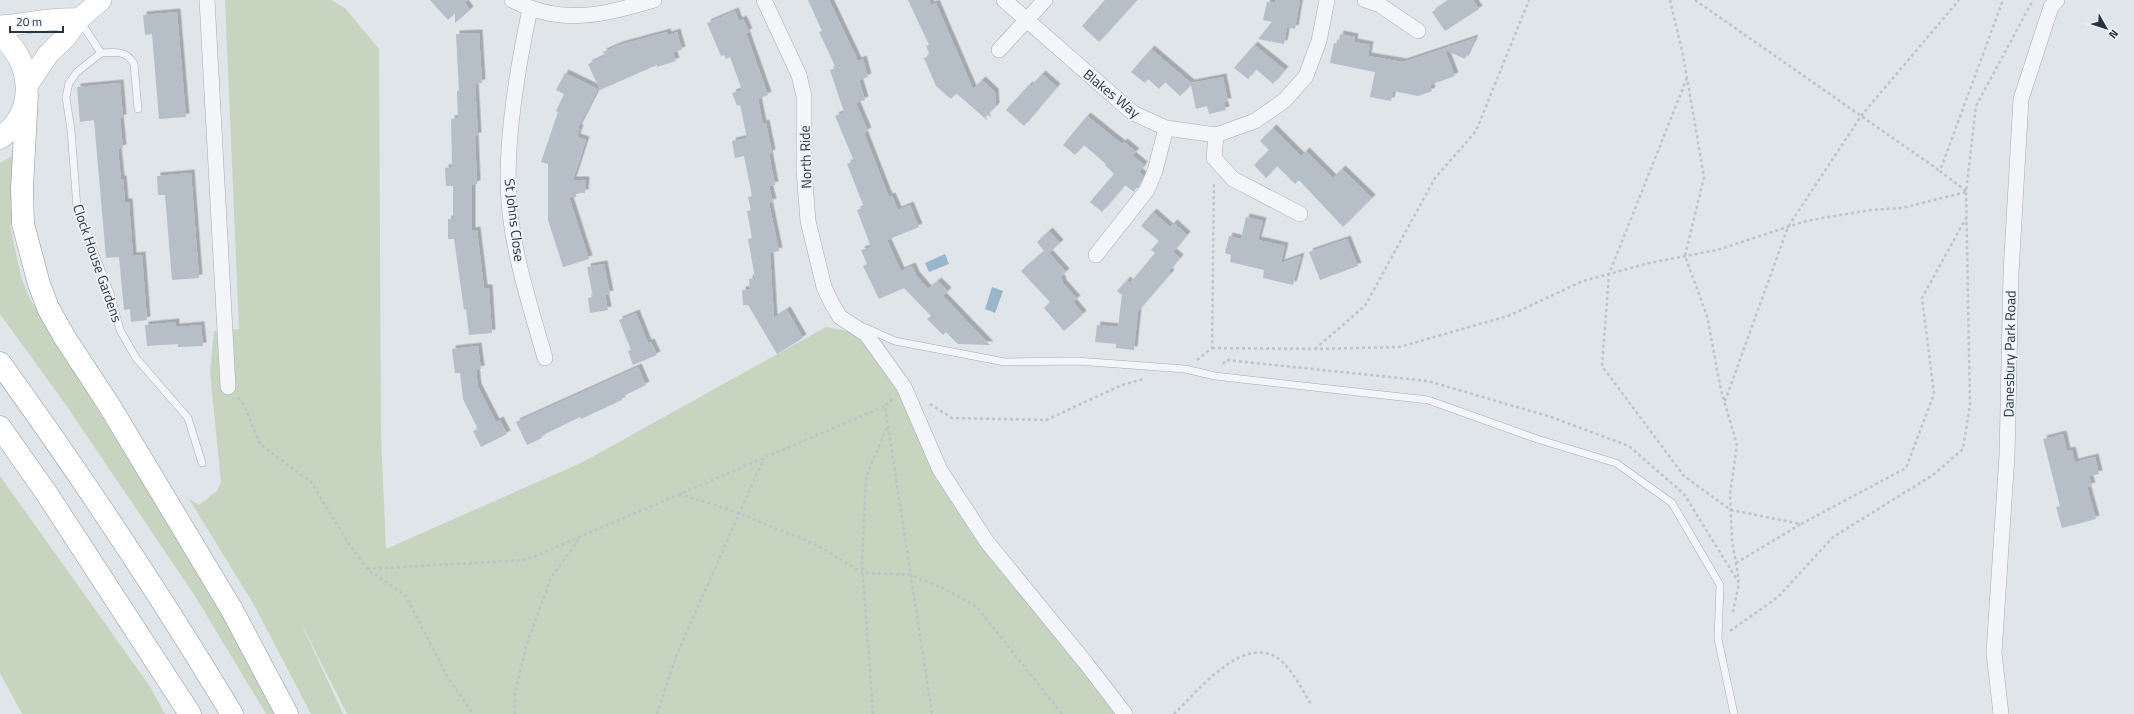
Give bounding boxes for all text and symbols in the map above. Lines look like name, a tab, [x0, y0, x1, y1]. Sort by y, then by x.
scale bar	[10, 8, 63, 34]
north arrow	[2086, 8, 2126, 48]
text: 20 m	[16, 12, 42, 31]
text: N	[2105, 26, 2122, 42]
street label: Blakes Way	[1079, 63, 1145, 123]
street label: North Ride	[793, 125, 817, 189]
street label: St Johns Close	[500, 177, 530, 263]
street label: Clock House Gardens	[68, 201, 128, 325]
street label: Danesbury Park Road	[1997, 290, 2021, 418]

